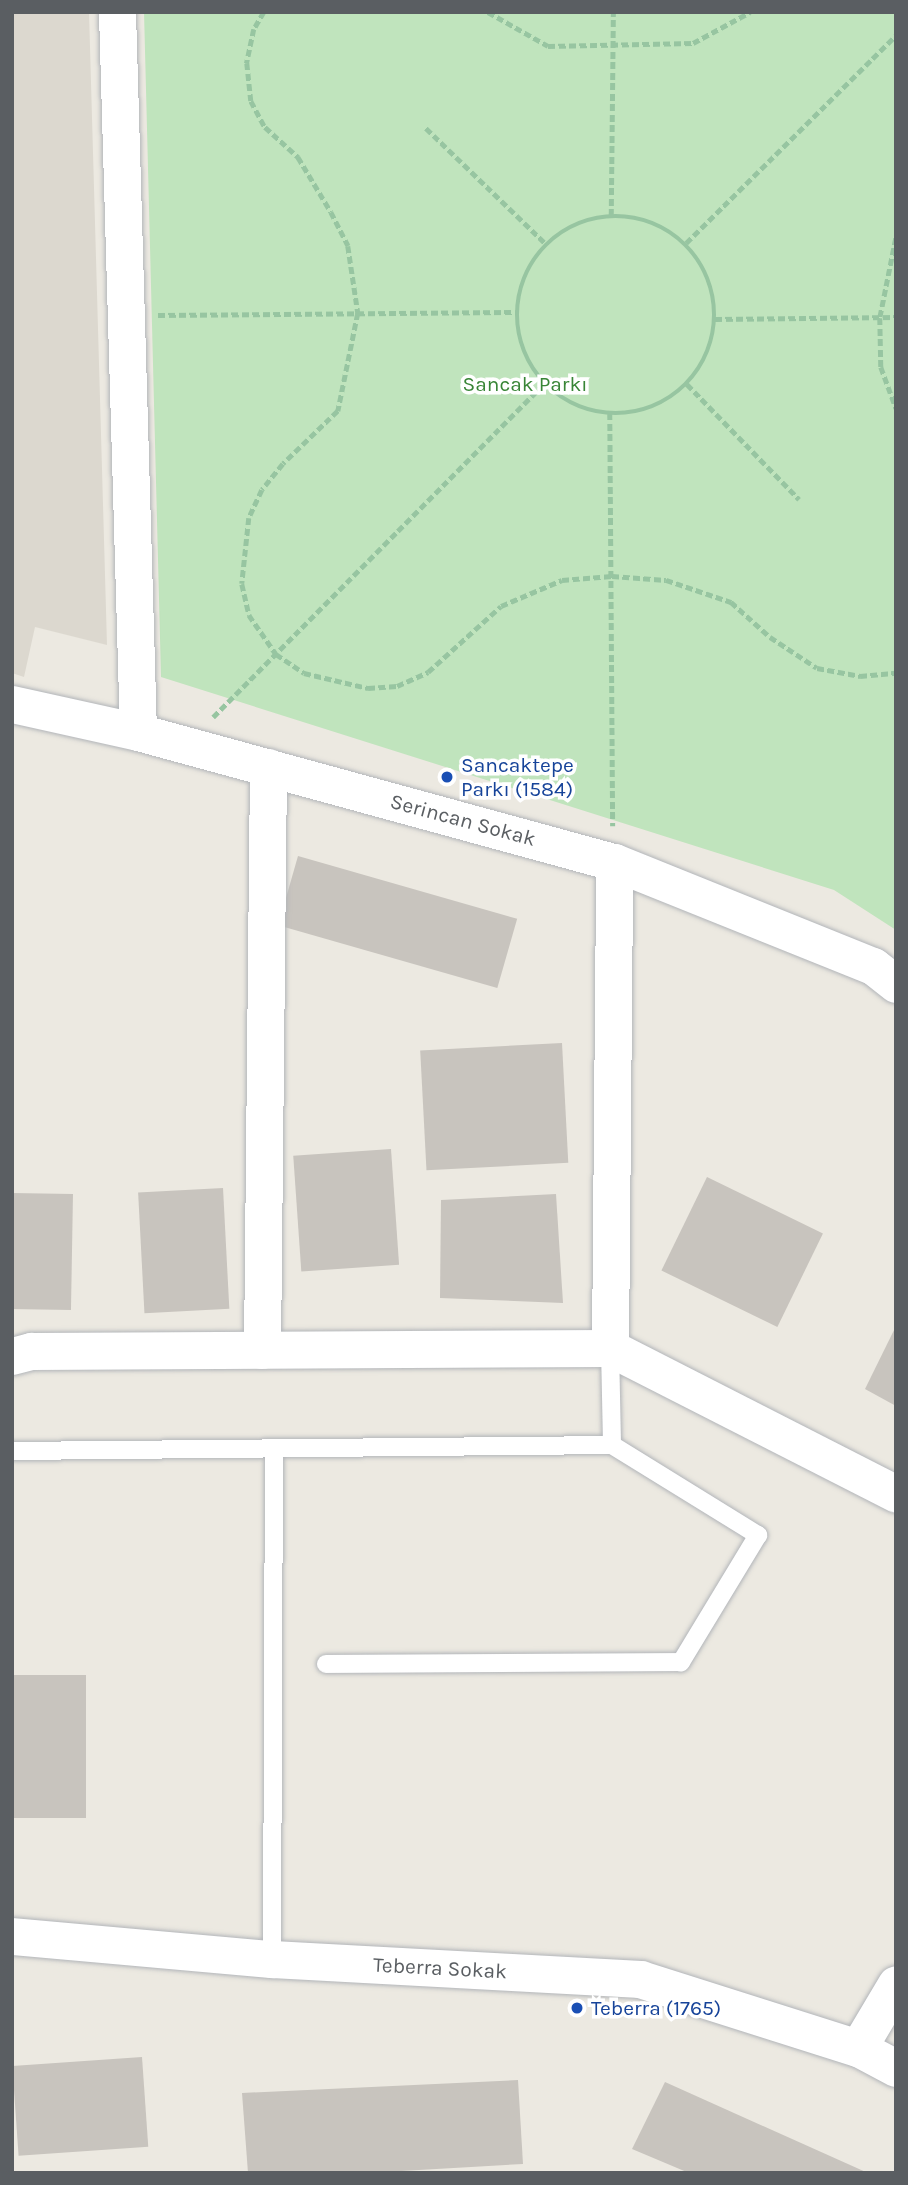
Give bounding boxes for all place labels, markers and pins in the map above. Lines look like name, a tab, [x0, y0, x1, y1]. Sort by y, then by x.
place label: Sancaktepe Parkı (1584)	[461, 752, 574, 802]
marker: Sancaktepe Parkı (1584)	[439, 769, 455, 785]
place label: Teberra (1765)	[591, 1995, 721, 2021]
marker: Teberra (1765)	[569, 2000, 585, 2016]

